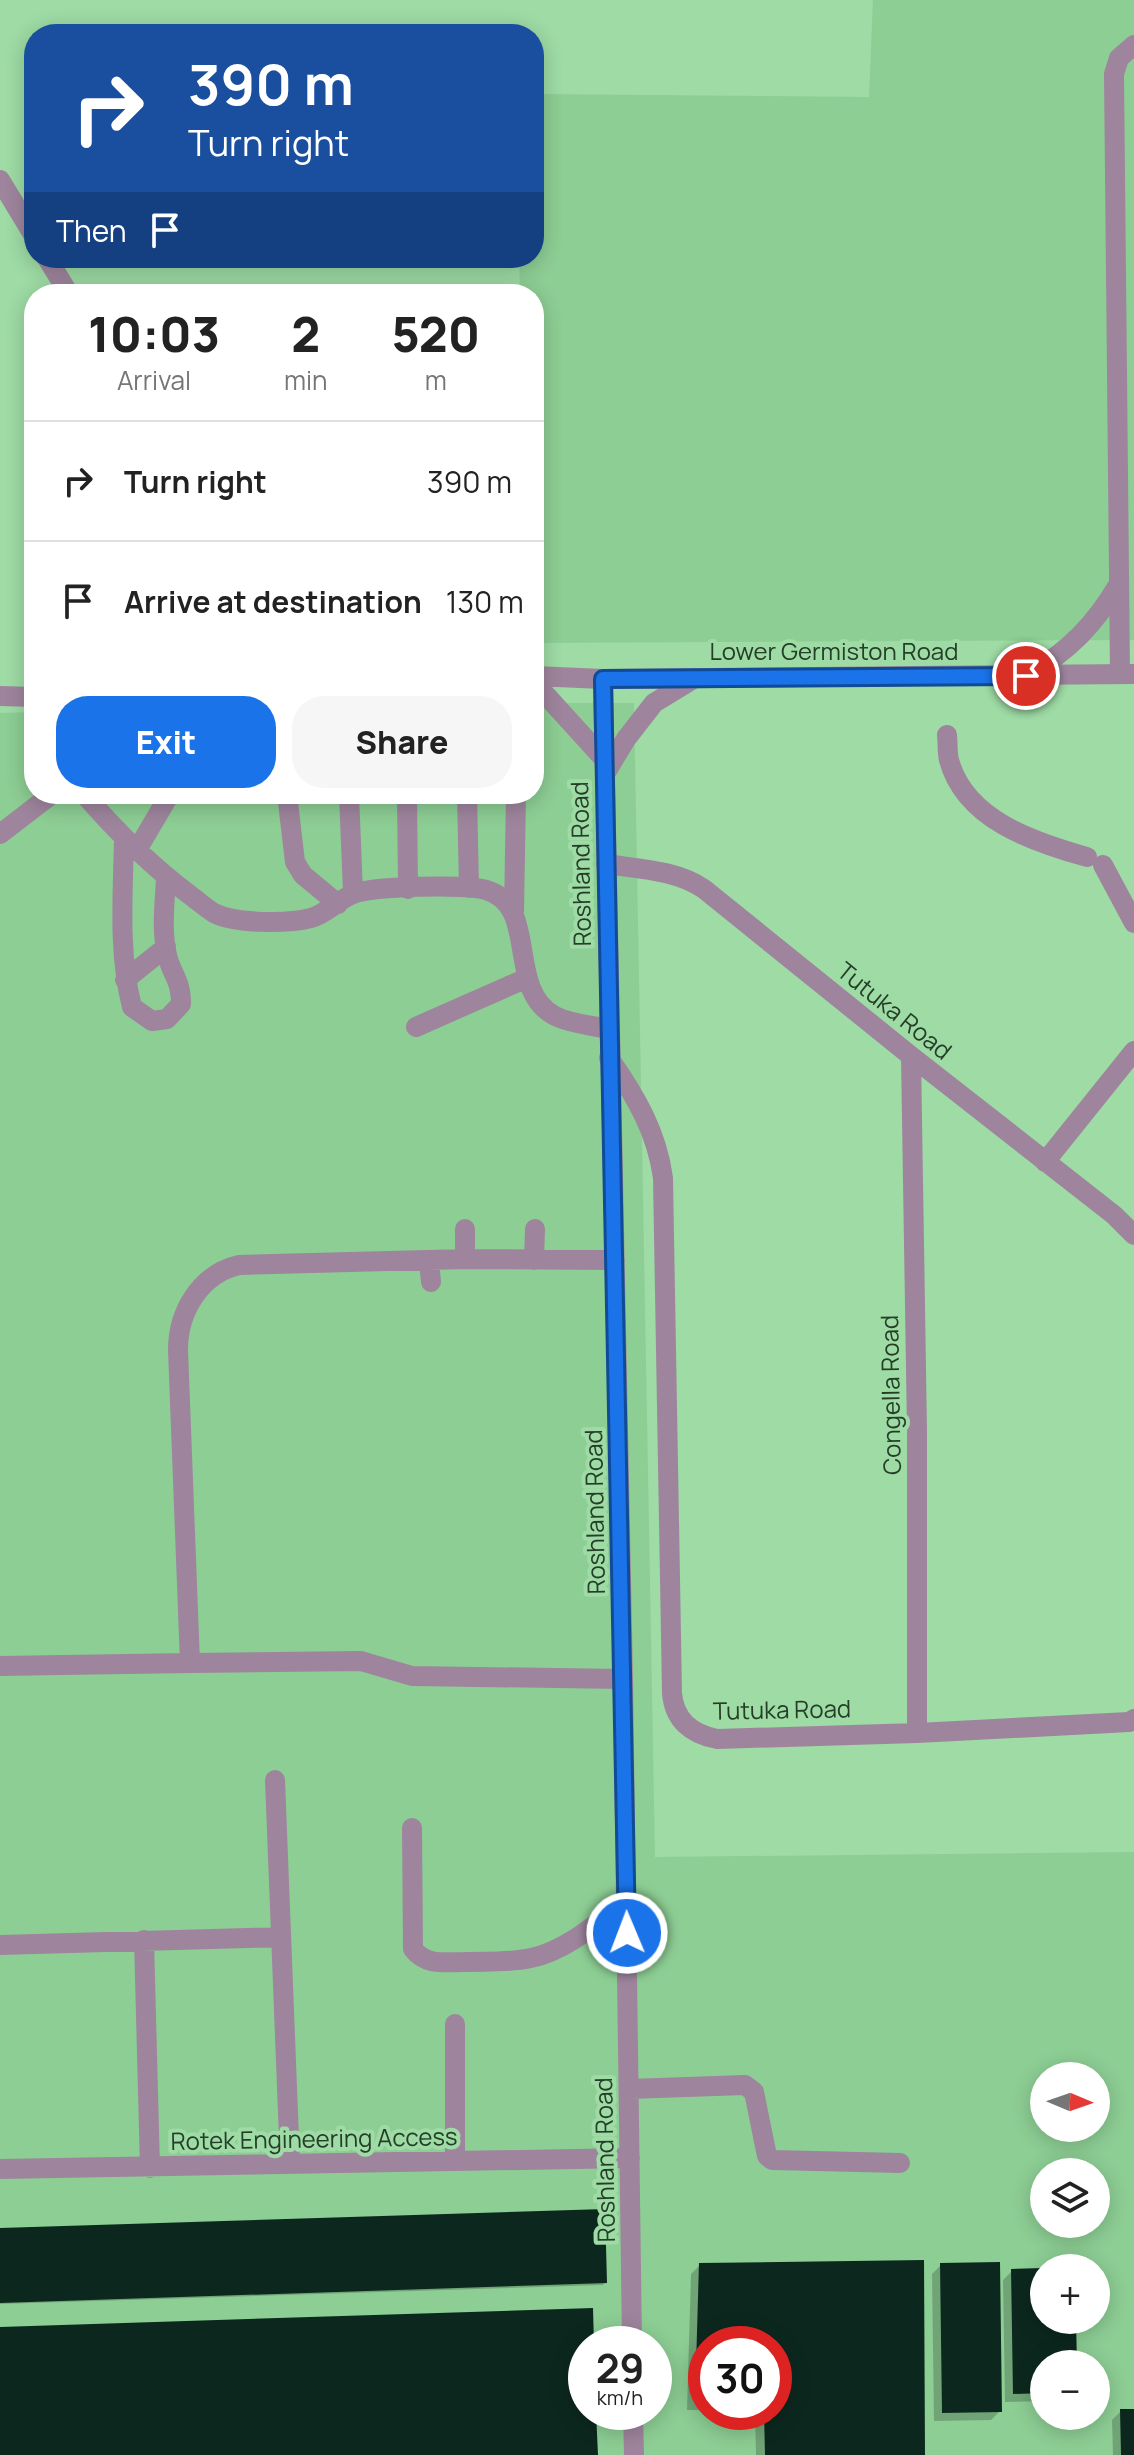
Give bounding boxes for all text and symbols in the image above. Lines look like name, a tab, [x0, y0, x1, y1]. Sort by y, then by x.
text: 390 m	[188, 45, 354, 122]
icon: right	[56, 56, 160, 160]
text: Turn right	[188, 118, 349, 167]
icon: arrive	[143, 208, 187, 252]
text: Then	[56, 210, 127, 251]
text: 10:03	[88, 301, 220, 366]
text: 2	[291, 301, 320, 366]
text: 520	[392, 301, 480, 366]
text: Arrival	[117, 362, 191, 398]
text: min	[284, 362, 328, 398]
text: m	[425, 362, 447, 398]
icon: right	[56, 459, 100, 503]
text: Turn right	[124, 461, 267, 502]
text: 390 m	[427, 461, 512, 502]
icon: arrive	[56, 579, 100, 623]
text: Arrive at destination	[124, 581, 422, 622]
text: 130 m	[446, 581, 524, 622]
street label: Lower Germiston Road	[710, 634, 958, 667]
pin	[992, 642, 1060, 710]
icon: arrive	[1004, 654, 1048, 698]
button: Exit	[56, 696, 276, 788]
button: Share	[292, 696, 512, 788]
street label: Roshland Road	[562, 781, 598, 947]
street label: Tutuka Road	[831, 954, 959, 1066]
street label: Congella Road	[872, 1315, 908, 1475]
street label: Roshland Road	[576, 1429, 612, 1595]
street label: Tutuka Road	[713, 1691, 851, 1727]
position arrow	[585, 1891, 669, 1975]
north arrow	[1030, 2062, 1110, 2142]
map controls	[1030, 2062, 1110, 2430]
street label: Roshland Road	[586, 2077, 622, 2243]
street label: Rotek Engineering Access	[170, 2119, 458, 2157]
button: layers	[1030, 2158, 1110, 2238]
button: +	[1030, 2254, 1110, 2334]
speed limit sign: 30	[688, 2326, 792, 2430]
text: 29	[596, 2340, 644, 2395]
button: −	[1030, 2350, 1110, 2430]
text: km/h	[597, 2384, 643, 2411]

